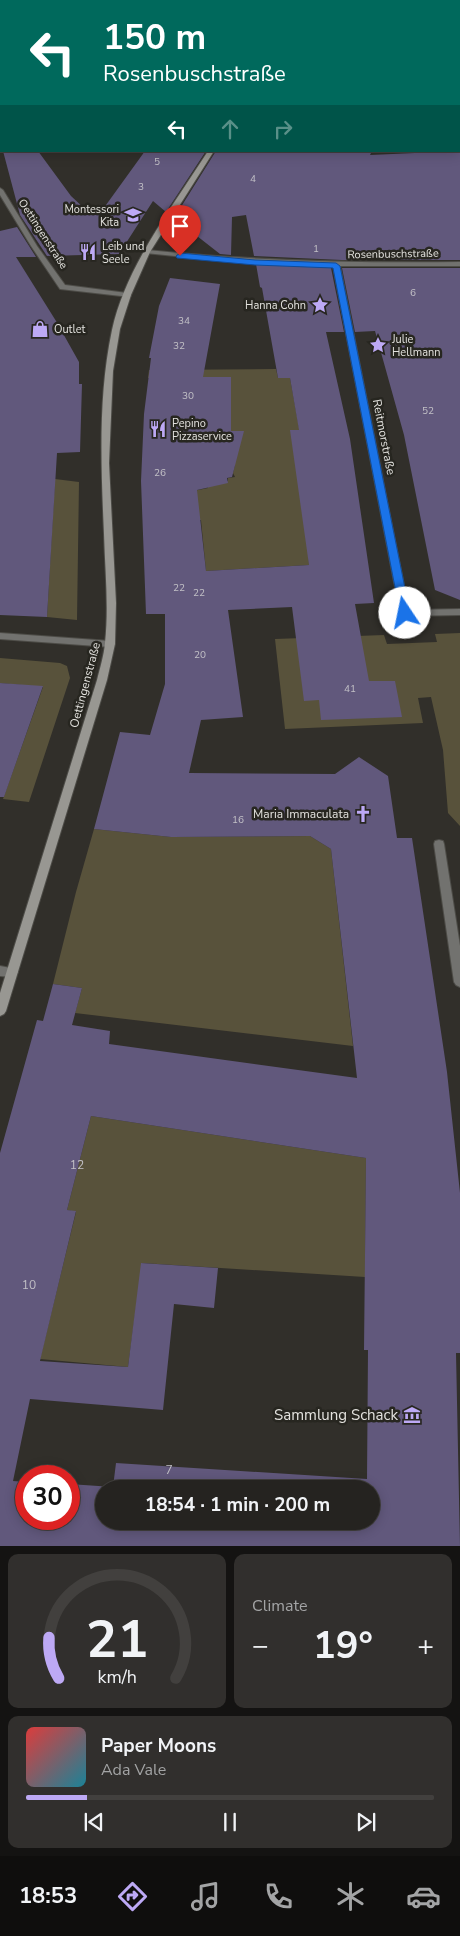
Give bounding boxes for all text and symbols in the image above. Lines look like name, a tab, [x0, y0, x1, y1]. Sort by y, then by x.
text: 150 m	[103, 14, 206, 61]
icon: left	[20, 20, 85, 85]
text: Rosenbuschstraße	[103, 59, 286, 89]
icon: left	[163, 115, 191, 143]
icon: ahead	[216, 115, 244, 143]
icon: right	[269, 115, 297, 143]
house number: 5	[154, 155, 160, 169]
house number: 4	[250, 172, 256, 186]
house number: 3	[138, 180, 144, 194]
street label: Oettingenstraße	[15, 196, 71, 272]
place label: Montessori Kita	[64, 202, 119, 230]
school or university icon: Montessori Kita	[123, 205, 143, 225]
pin	[159, 205, 201, 256]
icon: arrive	[166, 212, 194, 240]
place label: Leib und Seele	[102, 239, 144, 267]
restaurant icon: Leib und Seele	[78, 242, 98, 262]
house number: 1	[313, 242, 319, 256]
street label: Rosenbuschstraße	[347, 246, 439, 262]
house number: 6	[410, 286, 416, 300]
place icon: Hanna Cohn	[310, 295, 330, 315]
place label: Hanna Cohn	[245, 298, 306, 313]
house number: 34	[178, 314, 190, 328]
shop icon: Outlet	[30, 319, 50, 339]
place label: Outlet	[54, 322, 86, 337]
place label: Julie Hellmann	[391, 332, 440, 360]
place icon: Julie Hellmann	[368, 335, 388, 355]
house number: 32	[173, 339, 185, 353]
house number: 30	[182, 389, 194, 403]
street label: Reitmorstraße	[369, 398, 399, 476]
house number: 52	[422, 404, 434, 418]
place label: Pepino Pizzaservice	[172, 416, 232, 444]
restaurant icon: Pepino Pizzaservice	[148, 419, 168, 439]
house number: 26	[154, 466, 166, 480]
house number: 22	[173, 581, 185, 595]
house number: 22	[193, 586, 205, 600]
position arrow	[378, 586, 430, 638]
street label: Oettingenstraße	[66, 640, 104, 730]
house number: 20	[194, 648, 206, 662]
house number: 41	[344, 682, 356, 696]
church icon: Maria Immaculata	[353, 804, 373, 824]
place label: Maria Immaculata	[253, 806, 349, 822]
house number: 16	[232, 813, 244, 827]
house number: 12	[70, 1157, 84, 1173]
house number: 10	[22, 1277, 36, 1293]
place label: Sammlung Schack	[274, 1405, 398, 1425]
museum icon: Sammlung Schack	[402, 1405, 422, 1425]
house number: 7	[165, 1462, 173, 1478]
speed limit sign: 30	[15, 1465, 80, 1530]
text: 18:54 · 1 min · 200 m	[145, 1492, 330, 1518]
text: Climate	[252, 1595, 307, 1617]
text: 21	[86, 1604, 148, 1675]
text: 19°	[313, 1620, 373, 1671]
text: −	[252, 1627, 269, 1665]
text: +	[417, 1627, 434, 1665]
text: km/h	[97, 1665, 137, 1689]
text: Paper Moons	[101, 1733, 216, 1759]
text: Ada Vale	[101, 1759, 166, 1781]
icon: previous	[80, 1808, 108, 1836]
icon: pause	[216, 1808, 244, 1836]
icon: next	[352, 1808, 380, 1836]
icon: directions	[115, 1879, 150, 1914]
icon: music	[188, 1879, 223, 1914]
icon: phone	[261, 1879, 296, 1914]
icon: climate	[333, 1879, 368, 1914]
icon: car	[406, 1879, 441, 1914]
text: 18:53	[19, 1881, 77, 1911]

